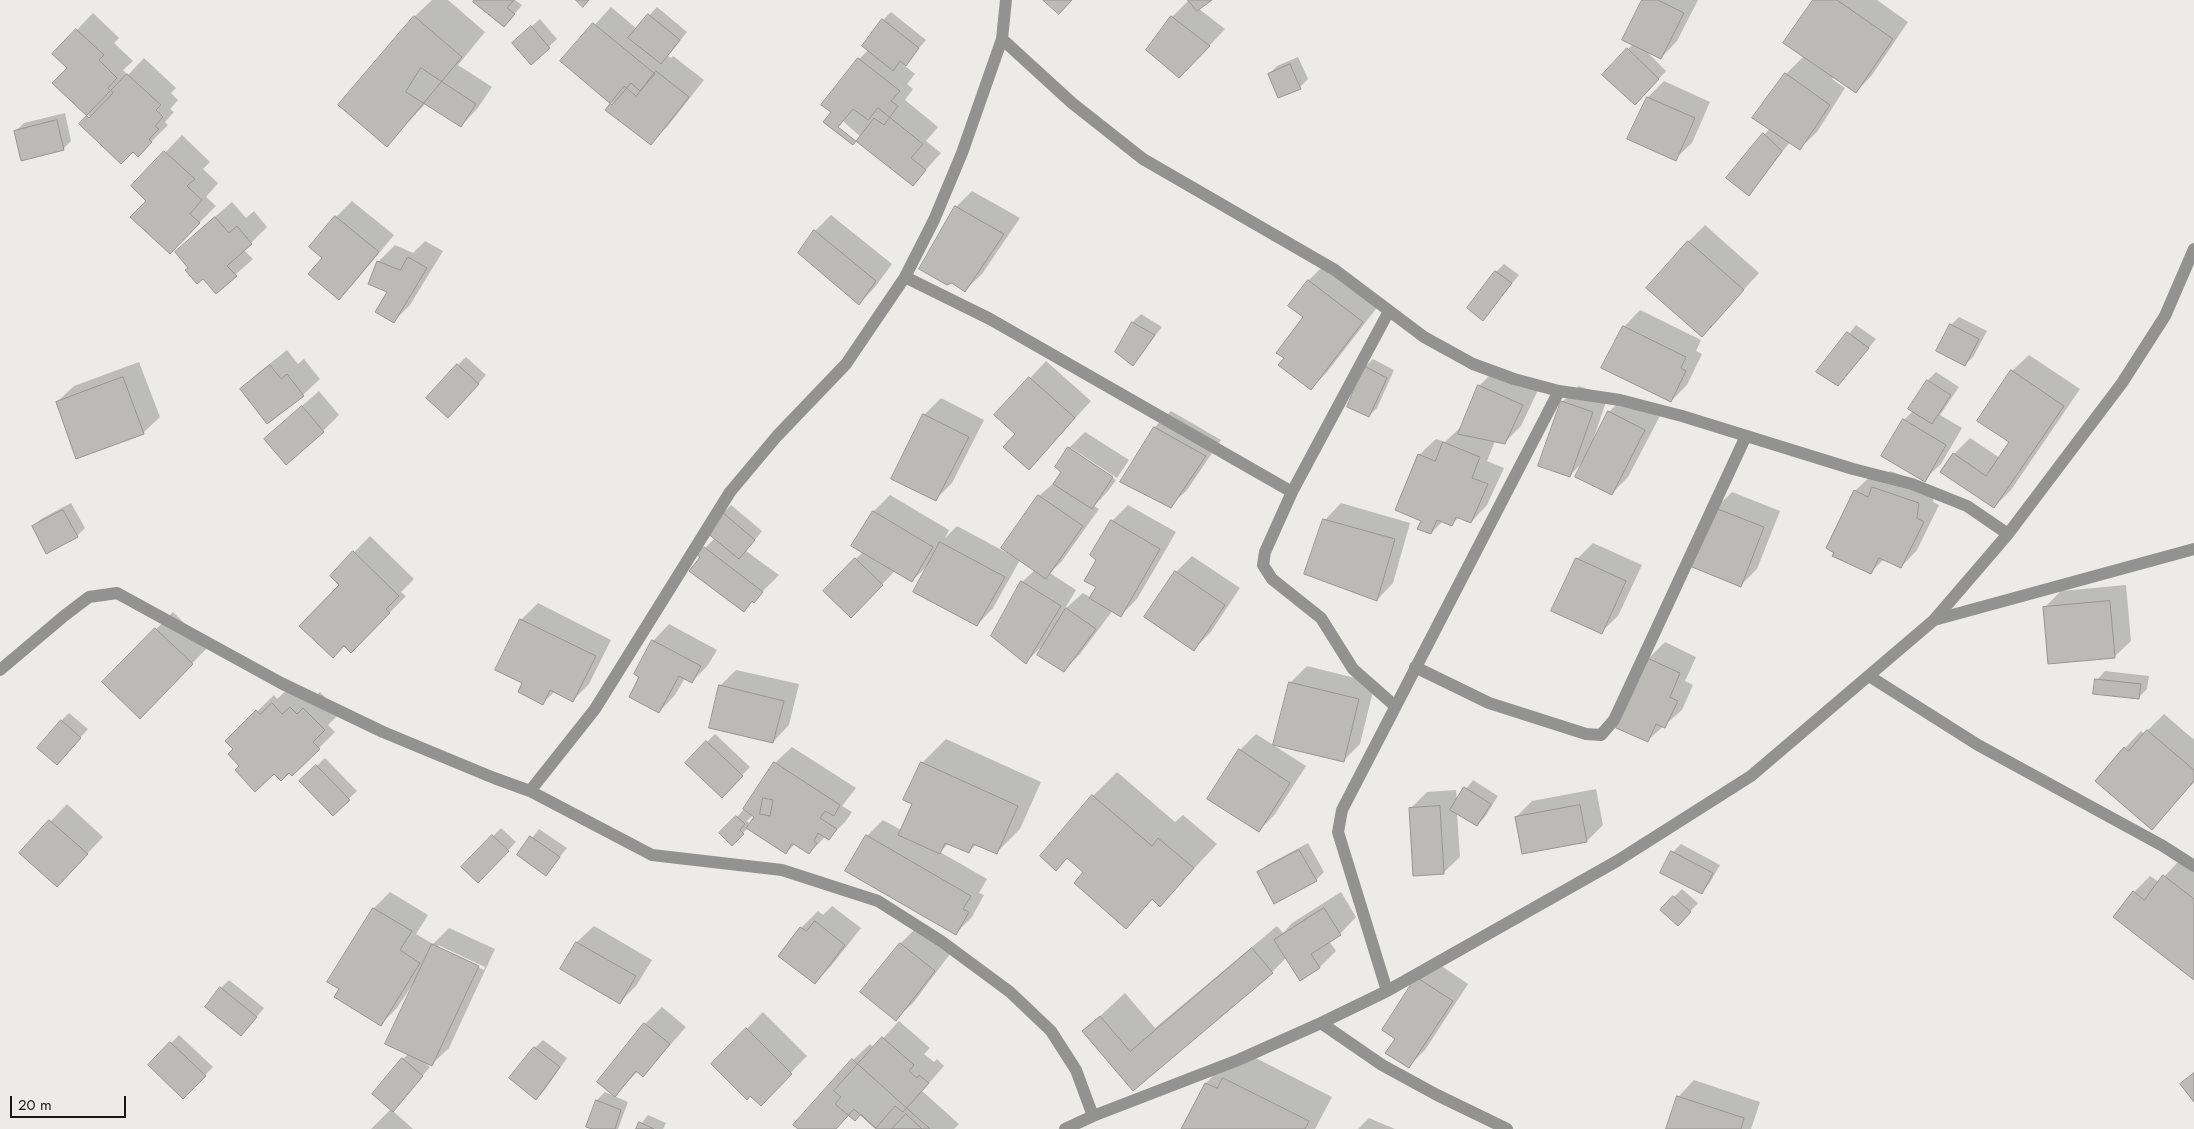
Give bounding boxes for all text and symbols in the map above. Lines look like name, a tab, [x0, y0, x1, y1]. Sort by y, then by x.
scale bar	[12, 1086, 129, 1118]
text: 20 m	[18, 1094, 52, 1116]

